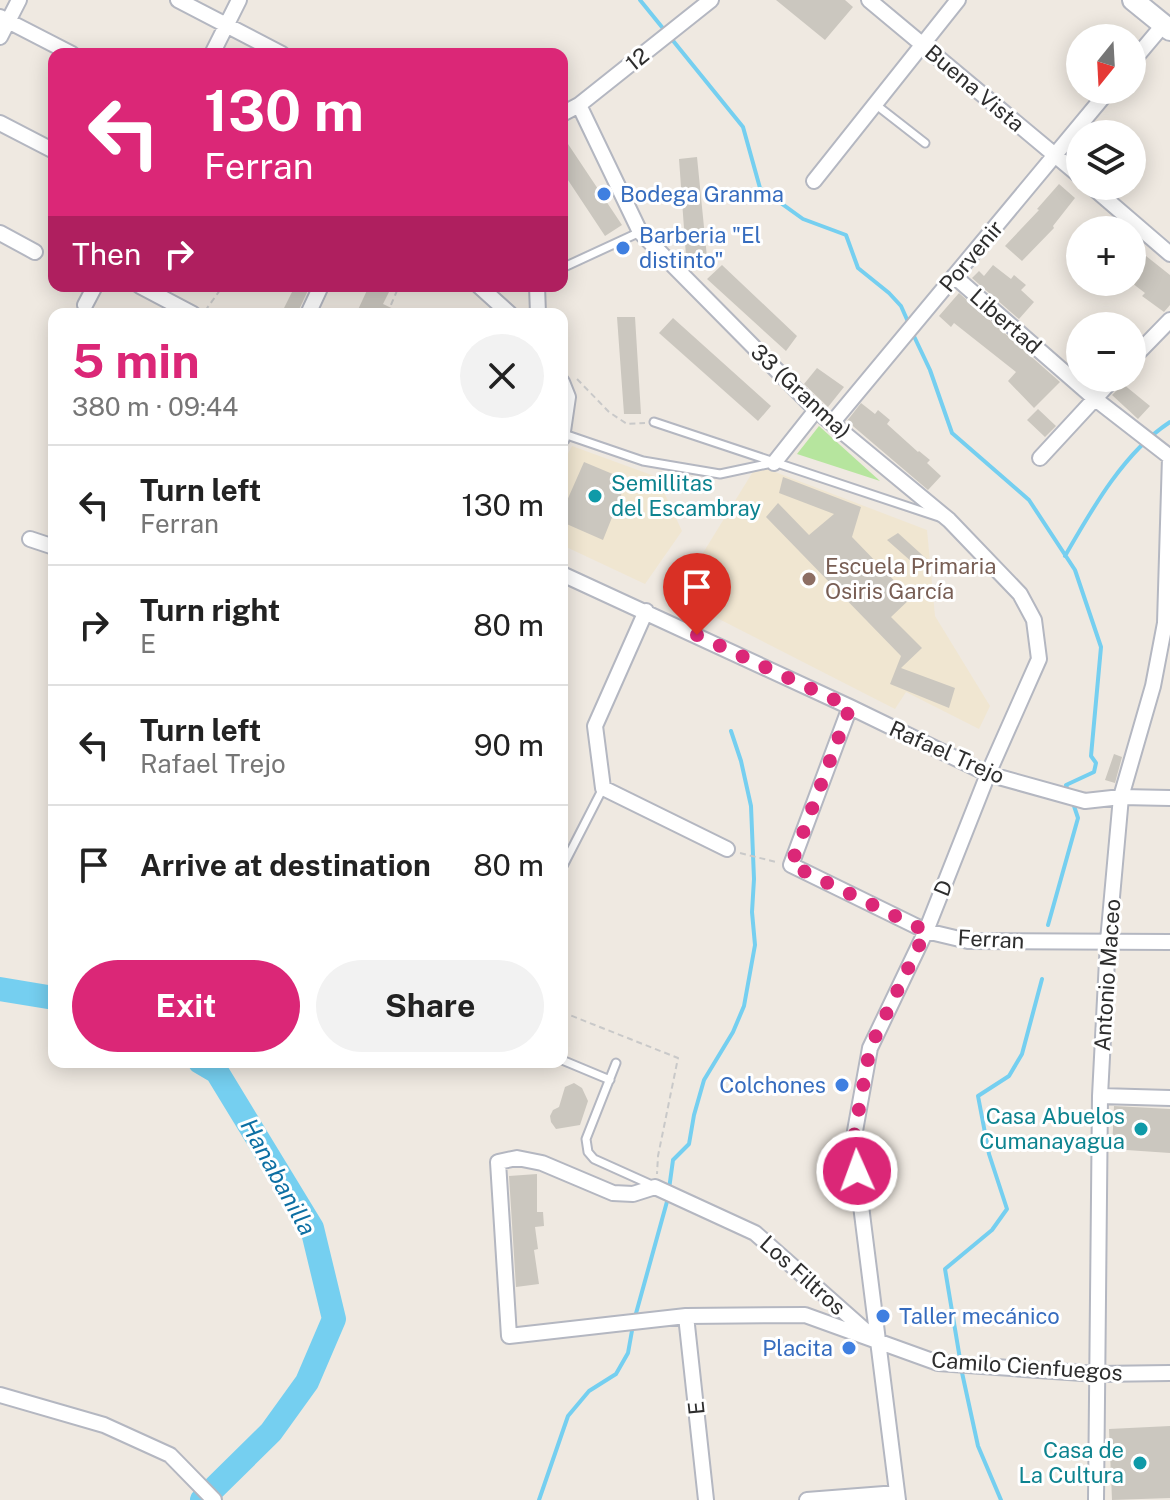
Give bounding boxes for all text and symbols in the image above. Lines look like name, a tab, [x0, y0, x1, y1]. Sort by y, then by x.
north arrow	[1066, 24, 1146, 104]
map controls	[1066, 24, 1146, 392]
street label: Buena Vista	[920, 39, 1030, 137]
street label: 12	[620, 42, 654, 76]
text: 130 m	[204, 78, 364, 144]
icon: left	[72, 80, 176, 184]
button: layers	[1066, 120, 1146, 200]
text: Ferran	[204, 145, 313, 187]
place label: Bodega Granma	[620, 181, 784, 207]
marker: Bodega Granma	[595, 185, 613, 203]
street label: Porvenir	[934, 215, 1008, 297]
button: +	[1066, 216, 1146, 296]
place label: Barberia "El distinto"	[639, 222, 761, 273]
icon: right	[157, 232, 201, 276]
text: Then	[72, 236, 141, 272]
marker: Barberia "El distinto"	[614, 239, 632, 257]
street label: Libertad	[965, 283, 1047, 359]
button: −	[1066, 312, 1146, 392]
text: 5 min	[72, 332, 200, 389]
button: close	[460, 334, 544, 418]
street label: 33 (Granma)	[746, 338, 856, 444]
text: 380 m · 09:44	[72, 391, 238, 422]
place label: Semillitas del Escambray	[611, 470, 761, 521]
text: Turn left	[140, 472, 261, 508]
icon: left	[72, 483, 116, 527]
text: 130 m	[461, 487, 544, 523]
marker: Semillitas del Escambray	[586, 487, 604, 505]
text: Ferran	[140, 508, 219, 539]
pin	[663, 553, 731, 635]
place label: Escuela Primaria Osiris García	[825, 553, 996, 604]
icon: arrive	[675, 565, 719, 609]
marker: Escuela Primaria Osiris García	[800, 570, 818, 588]
text: Turn right	[140, 592, 280, 628]
icon: right	[72, 603, 116, 647]
text: 80 m	[473, 607, 544, 643]
text: E	[140, 628, 156, 659]
text: Turn left	[140, 712, 261, 748]
street label: Rafael Trejo	[885, 715, 1009, 789]
icon: left	[72, 723, 116, 767]
text: 90 m	[474, 727, 544, 763]
text: Rafael Trejo	[140, 748, 286, 779]
icon: arrive	[72, 843, 116, 887]
text: Arrive at destination	[140, 847, 431, 883]
text: 80 m	[473, 847, 544, 883]
street label: D	[928, 876, 958, 900]
street label: Antonio Maceo	[1089, 898, 1125, 1052]
street label: Ferran	[957, 924, 1025, 954]
button: Exit	[72, 960, 300, 1052]
button: Share	[316, 960, 544, 1052]
place label: Colchones	[719, 1072, 826, 1098]
marker: Colchones	[833, 1076, 851, 1094]
place label: Casa Abuelos Cumanayagua	[979, 1103, 1125, 1154]
water label: Hanabanilla	[235, 1113, 322, 1240]
marker: Casa Abuelos Cumanayagua	[1132, 1120, 1150, 1138]
position arrow	[815, 1129, 899, 1213]
street label: Los Filtros	[755, 1230, 851, 1320]
place label: Taller mecánico	[899, 1303, 1060, 1329]
marker: Taller mecánico	[874, 1307, 892, 1325]
place label: Placita	[762, 1335, 833, 1361]
marker: Placita	[840, 1339, 858, 1357]
street label: Camilo Cienfuegos	[931, 1346, 1123, 1386]
street label: E	[682, 1400, 710, 1416]
place label: Casa de La Cultura	[1019, 1437, 1124, 1488]
marker: Casa de La Cultura	[1131, 1454, 1149, 1472]

